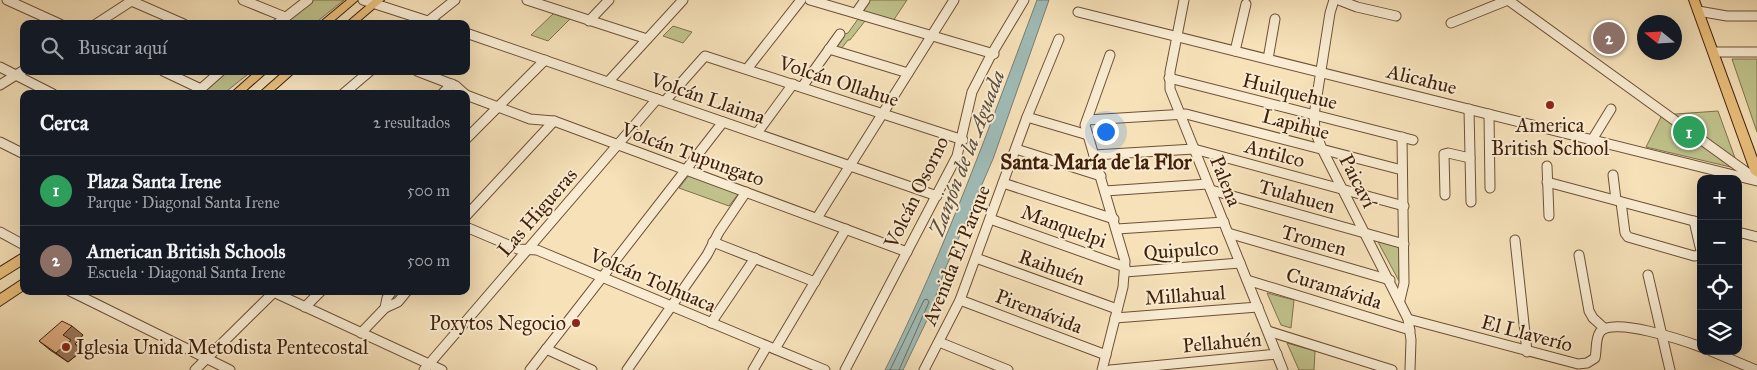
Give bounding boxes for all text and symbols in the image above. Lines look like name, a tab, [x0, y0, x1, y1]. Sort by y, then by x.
north arrow	[1637, 15, 1682, 60]
pin: 2	[1593, 19, 1625, 57]
search box	[20, 20, 470, 75]
icon: search	[38, 34, 66, 62]
text: Buscar aquí	[78, 36, 167, 59]
street label: Volcán Ollahue	[775, 50, 902, 112]
street label: Alicahue	[1384, 59, 1459, 99]
street label: Volcán Llaima	[647, 67, 769, 129]
water label: Zanjón de la Aguada	[923, 67, 1011, 240]
street label: Huilquehue	[1240, 68, 1340, 115]
marker: America British School	[1544, 99, 1556, 111]
street label: Lapihue	[1260, 104, 1332, 144]
text: Cerca	[40, 110, 89, 136]
text: 2 resultados	[373, 113, 450, 132]
place label: America British School	[1491, 113, 1610, 160]
pin: 1	[1673, 113, 1705, 151]
street label: Volcán Tupungato	[617, 117, 768, 192]
your location	[1093, 119, 1119, 145]
street label: Volcán Osorno	[878, 132, 953, 253]
street label: Antilco	[1242, 133, 1307, 172]
district label: Santa María de la Flor	[1000, 149, 1193, 175]
street label: Paicaví	[1334, 150, 1382, 213]
street label: Palena	[1205, 152, 1247, 210]
street label: Las Higueras	[492, 163, 583, 262]
text: Plaza Santa Irene	[87, 170, 221, 193]
street label: Tulahuen	[1256, 174, 1338, 218]
map controls	[1697, 175, 1742, 355]
button: +	[1697, 175, 1742, 220]
text: 1	[53, 181, 59, 200]
text: 500 m	[407, 181, 450, 200]
street label: Avenida El Parque	[917, 181, 996, 330]
text: Parque · Diagonal Santa Irene	[87, 193, 280, 212]
street label: Manquelpi	[1018, 199, 1111, 254]
street label: Tromen	[1279, 219, 1350, 261]
button: −	[1697, 220, 1742, 265]
street label: Quipulco	[1143, 235, 1219, 265]
text: American British Schools	[87, 240, 285, 263]
street label: Volcán Tolhuaca	[585, 242, 720, 318]
street label: Raihuén	[1016, 244, 1089, 290]
text: 2	[52, 251, 60, 270]
text: 500 m	[407, 251, 450, 270]
street label: Curamávida	[1283, 262, 1385, 314]
text: Escuela · Diagonal Santa Irene	[87, 263, 285, 282]
button: locate	[1697, 265, 1742, 310]
street label: Millahual	[1144, 280, 1227, 310]
street label: Piremávida	[992, 283, 1086, 339]
street label: El Llaverío	[1479, 309, 1575, 357]
button: layers	[1697, 310, 1742, 355]
place label: Poxytos Negocio	[429, 311, 566, 336]
marker: Poxytos Negocio	[570, 317, 582, 329]
street label: Pellahuén	[1181, 327, 1263, 357]
place label: Iglesia Unida Metodista Pentecostal	[76, 335, 369, 360]
marker: Iglesia Unida Metodista Pentecostal	[60, 341, 72, 353]

